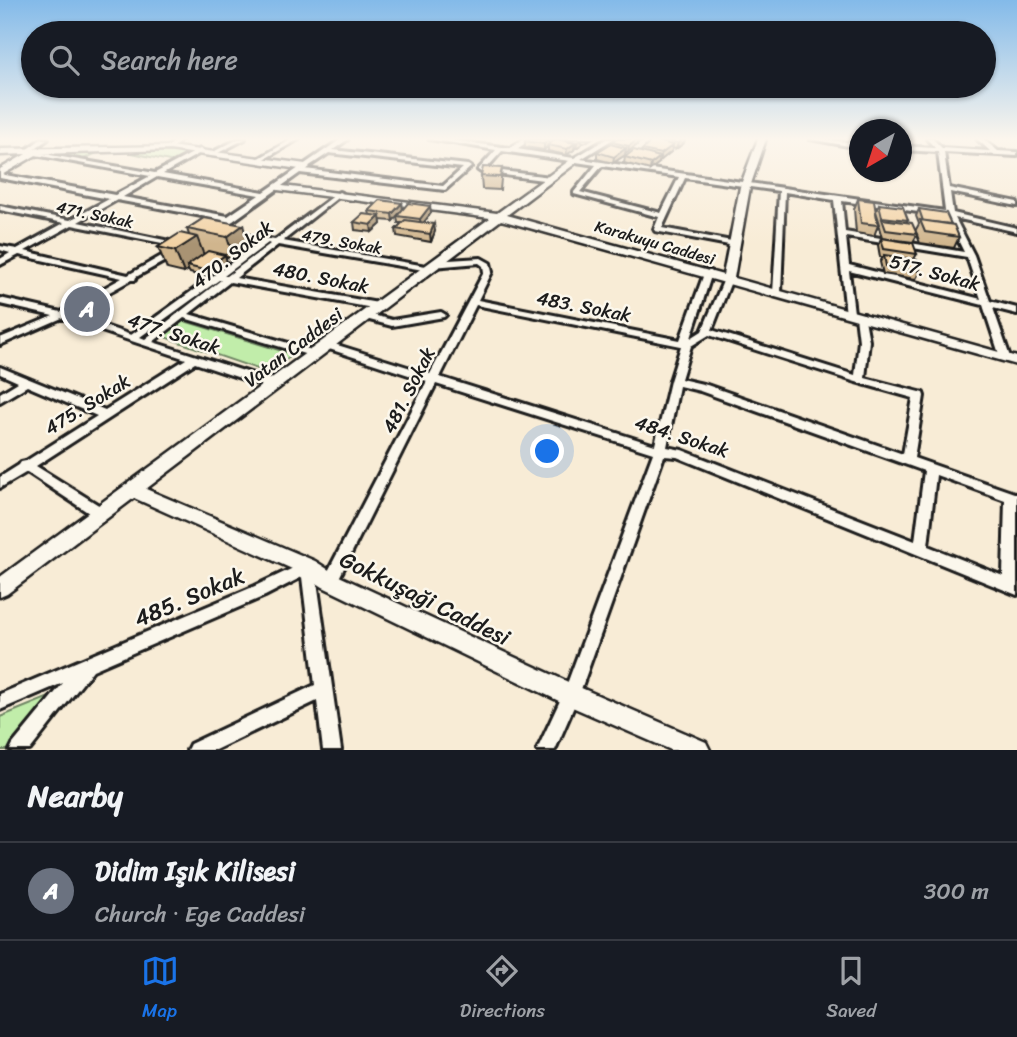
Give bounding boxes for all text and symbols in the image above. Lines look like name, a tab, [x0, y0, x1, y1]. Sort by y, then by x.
search box	[21, 21, 996, 98]
text: Search here	[101, 37, 238, 83]
icon: search	[45, 41, 83, 79]
north arrow	[849, 119, 912, 182]
street label: 471. Sokak	[54, 192, 137, 237]
street label: Karakuyu Caddesi	[591, 211, 719, 274]
street label: 470. Sokak	[184, 212, 281, 297]
street label: 479. Sokak	[299, 220, 385, 263]
street label: 517. Sokak	[886, 245, 984, 300]
street label: 480. Sokak	[270, 252, 372, 303]
street label: 483. Sokak	[534, 281, 634, 332]
pin: A	[64, 283, 110, 335]
street label: Vatan Caddesi	[236, 298, 351, 396]
street label: 477. Sokak	[123, 303, 224, 364]
street label: 481. Sokak	[373, 341, 444, 439]
street label: 475. Sokak	[38, 365, 137, 444]
street label: 484. Sokak	[631, 406, 733, 467]
your location	[530, 434, 564, 468]
street label: Gokkuşaği Caddesi	[332, 539, 518, 658]
street label: 485. Sokak	[127, 556, 251, 639]
text: Nearby	[28, 769, 123, 823]
text: Didim Işık Kilisesi	[95, 848, 295, 894]
text: A	[43, 871, 59, 912]
text: 300 m	[924, 871, 989, 912]
text: Church · Ege Caddesi	[95, 894, 305, 935]
tab: Map	[141, 952, 179, 1027]
tab: Directions	[460, 952, 545, 1027]
tab: Saved	[826, 952, 876, 1027]

